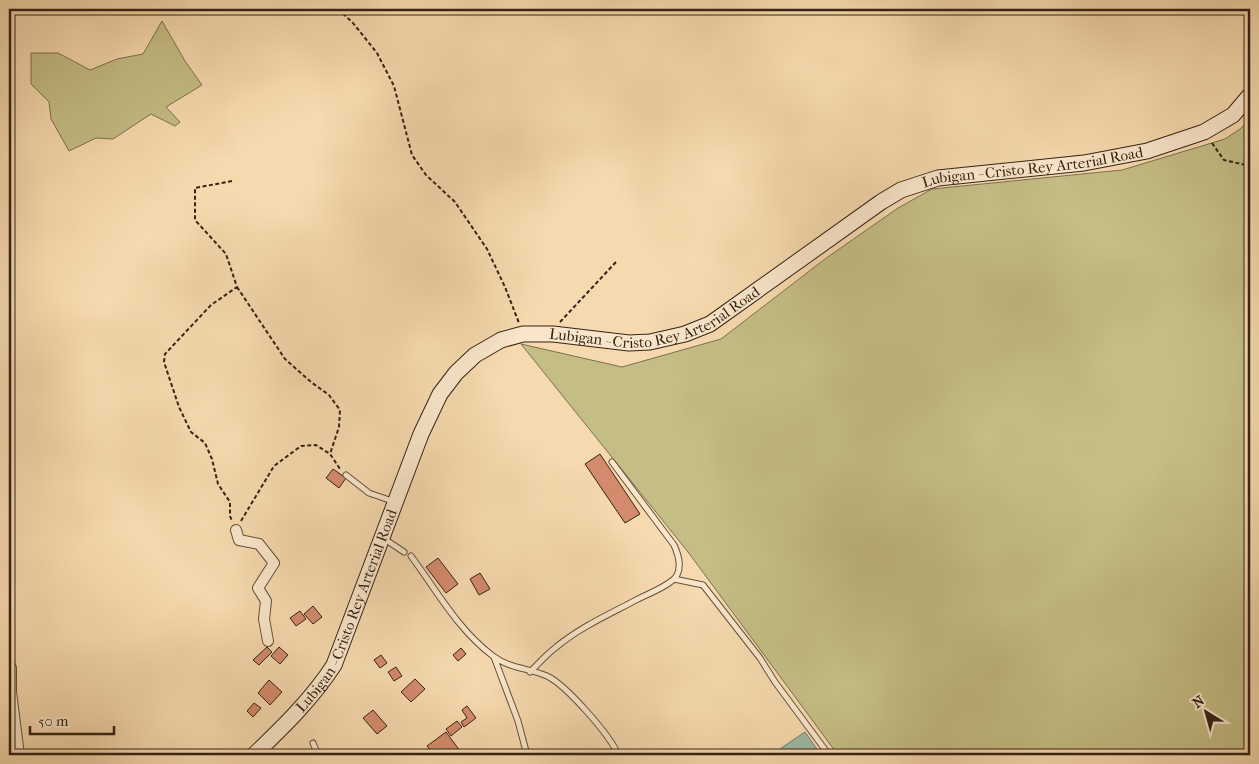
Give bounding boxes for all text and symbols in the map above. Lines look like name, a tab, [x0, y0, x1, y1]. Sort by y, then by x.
street label: Lubigan - Cristo Rey Arterial Road	[920, 143, 1145, 192]
street label: Lubigan - Cristo Rey Arterial Road	[548, 282, 764, 352]
street label: Lubigan - Cristo Rey Arterial Road	[292, 506, 401, 716]
north arrow	[1182, 686, 1232, 736]
text: N	[1189, 692, 1208, 712]
scale bar	[30, 704, 114, 736]
text: 50 m	[38, 712, 69, 730]

